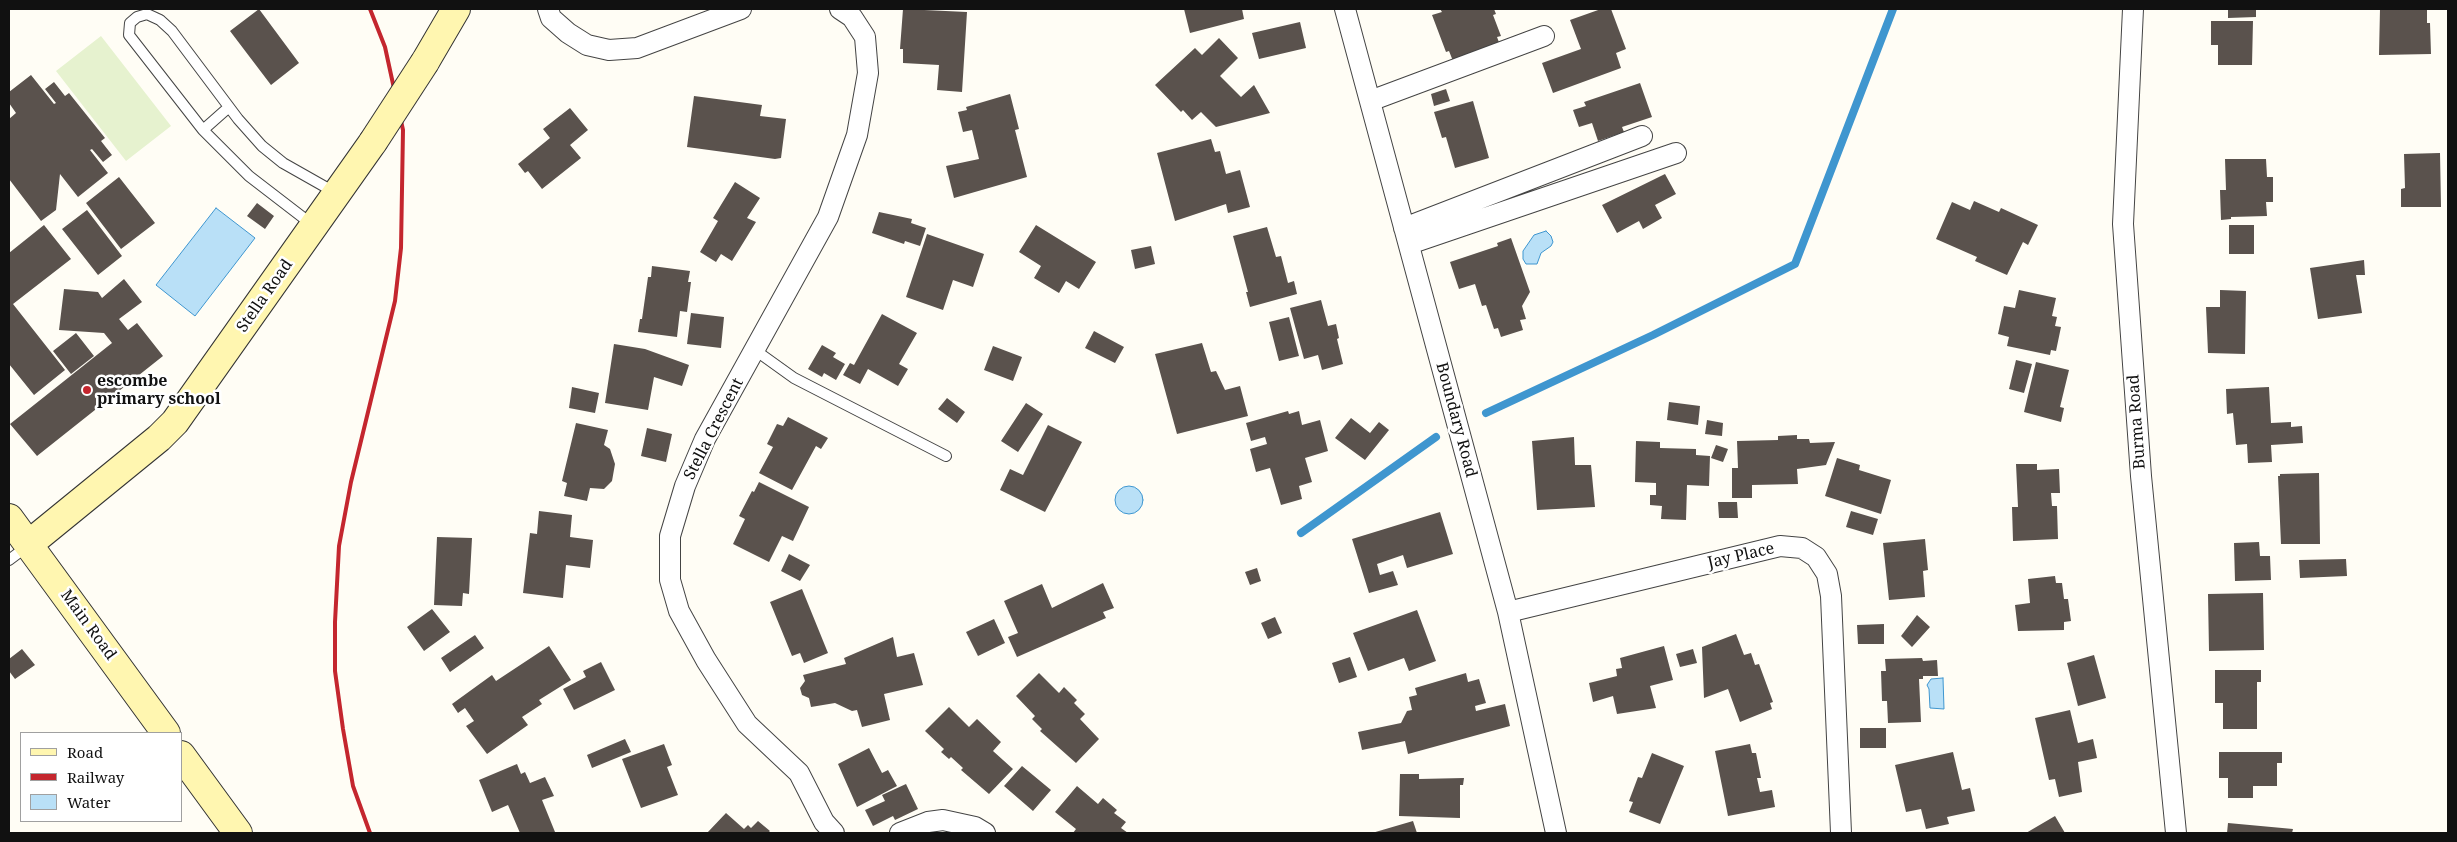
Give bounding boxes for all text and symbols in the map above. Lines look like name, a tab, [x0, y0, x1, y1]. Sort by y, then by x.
street label: Stella Road	[233, 256, 297, 336]
street label: Boundary Road	[1431, 360, 1481, 480]
place label: escombe primary school	[97, 371, 221, 409]
street label: Burma Road	[2124, 374, 2150, 470]
street label: Stella Crescent	[680, 375, 748, 483]
marker: escombe primary school	[81, 384, 93, 396]
street label: Jay Place	[1706, 539, 1776, 573]
street label: Main Road	[56, 586, 120, 664]
legend	[20, 732, 182, 822]
text: Road	[67, 742, 103, 762]
text: Railway	[67, 767, 124, 787]
text: Water	[67, 792, 110, 812]

